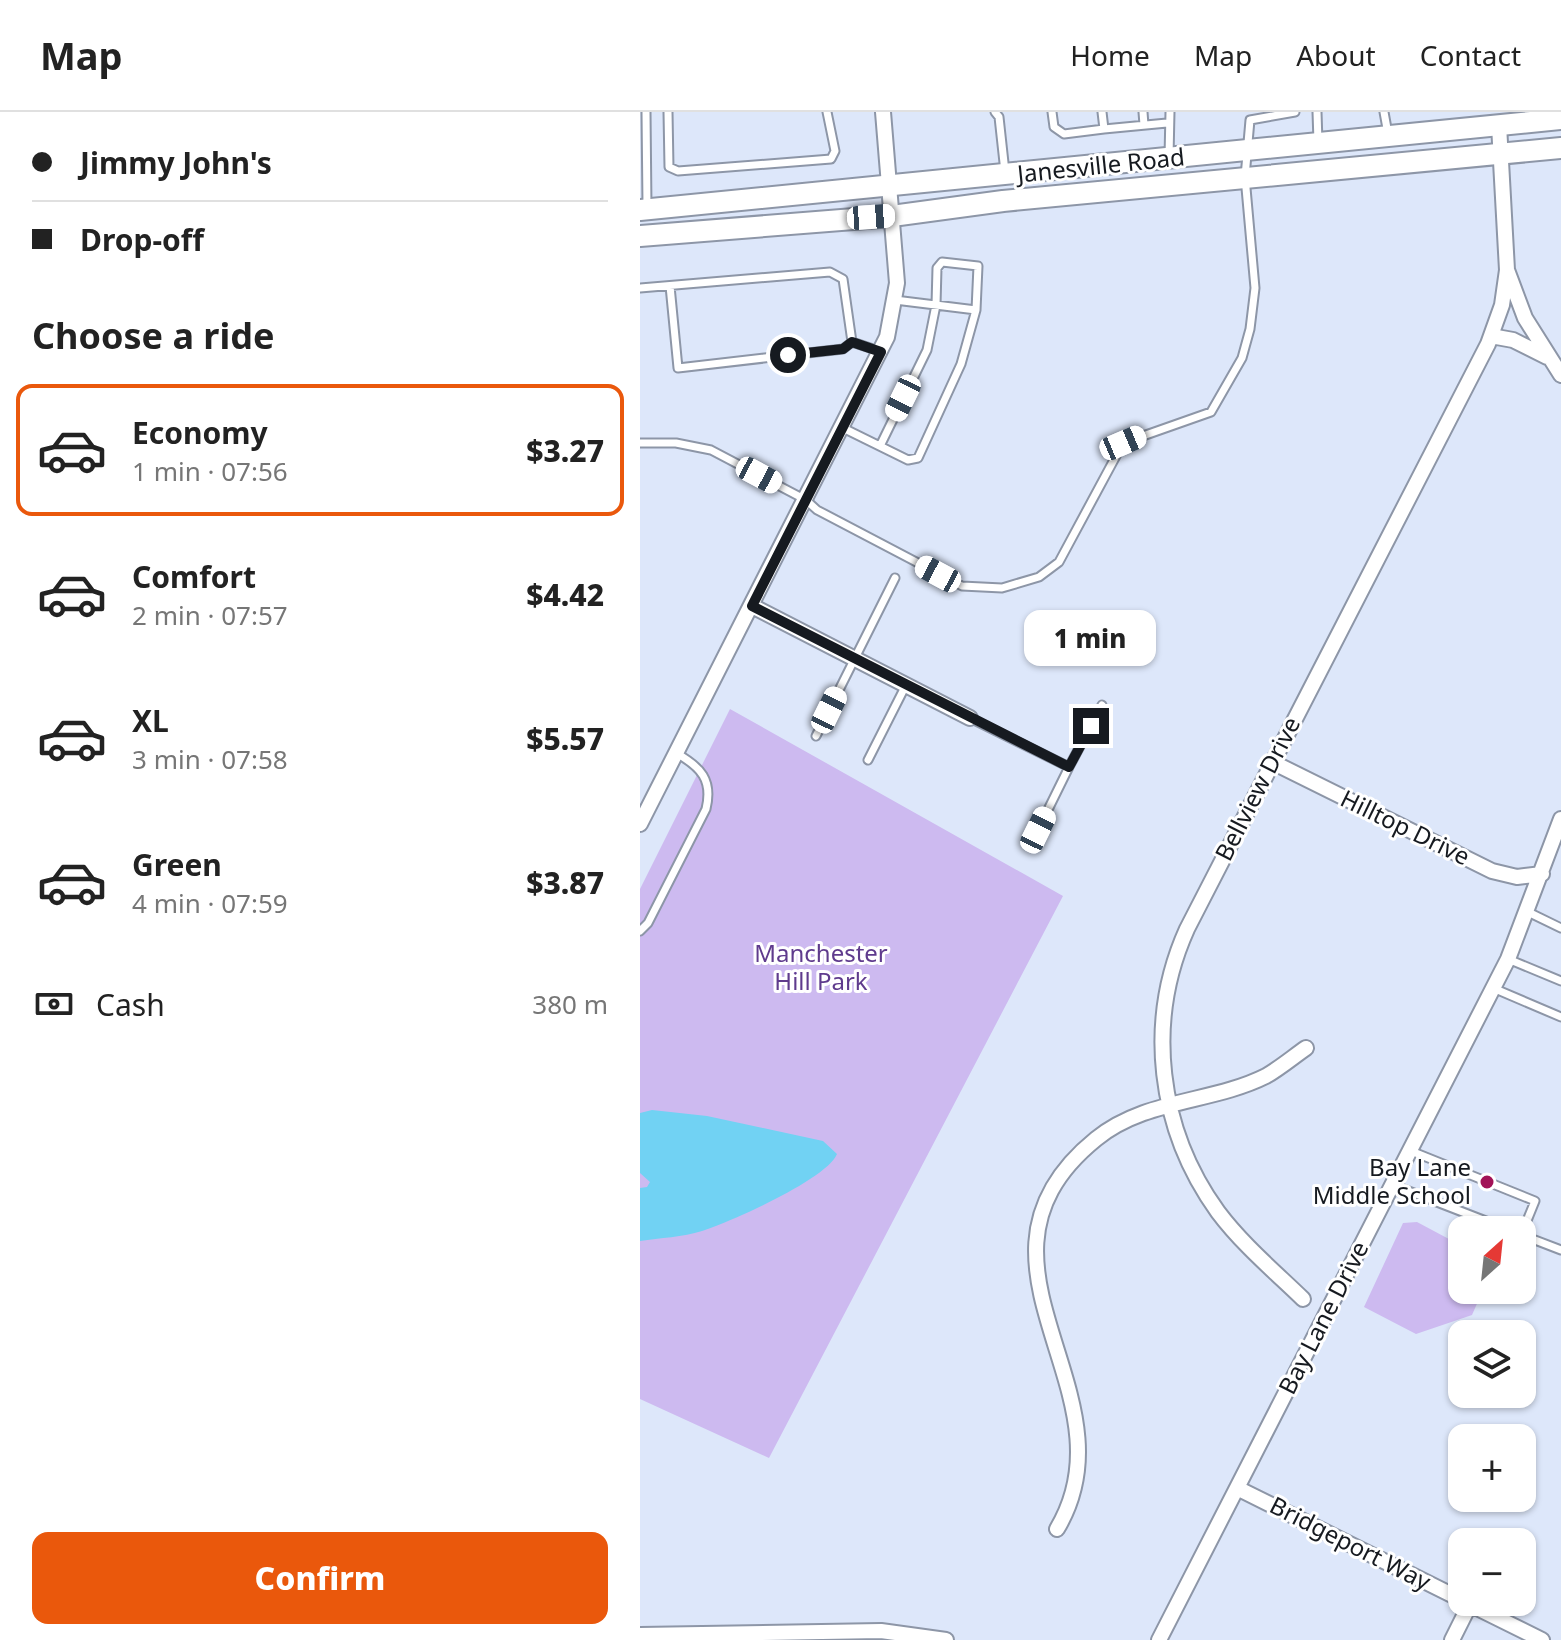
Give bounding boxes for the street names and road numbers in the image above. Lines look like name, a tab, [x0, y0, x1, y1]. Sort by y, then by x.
street label: Janesville Road	[1014, 139, 1186, 190]
street label: Bellview Drive	[1206, 711, 1307, 866]
street label: Hilltop Drive	[1336, 781, 1476, 872]
street label: Bay Lane Drive	[1270, 1235, 1375, 1399]
street label: Bridgeport Way	[1265, 1488, 1437, 1598]

